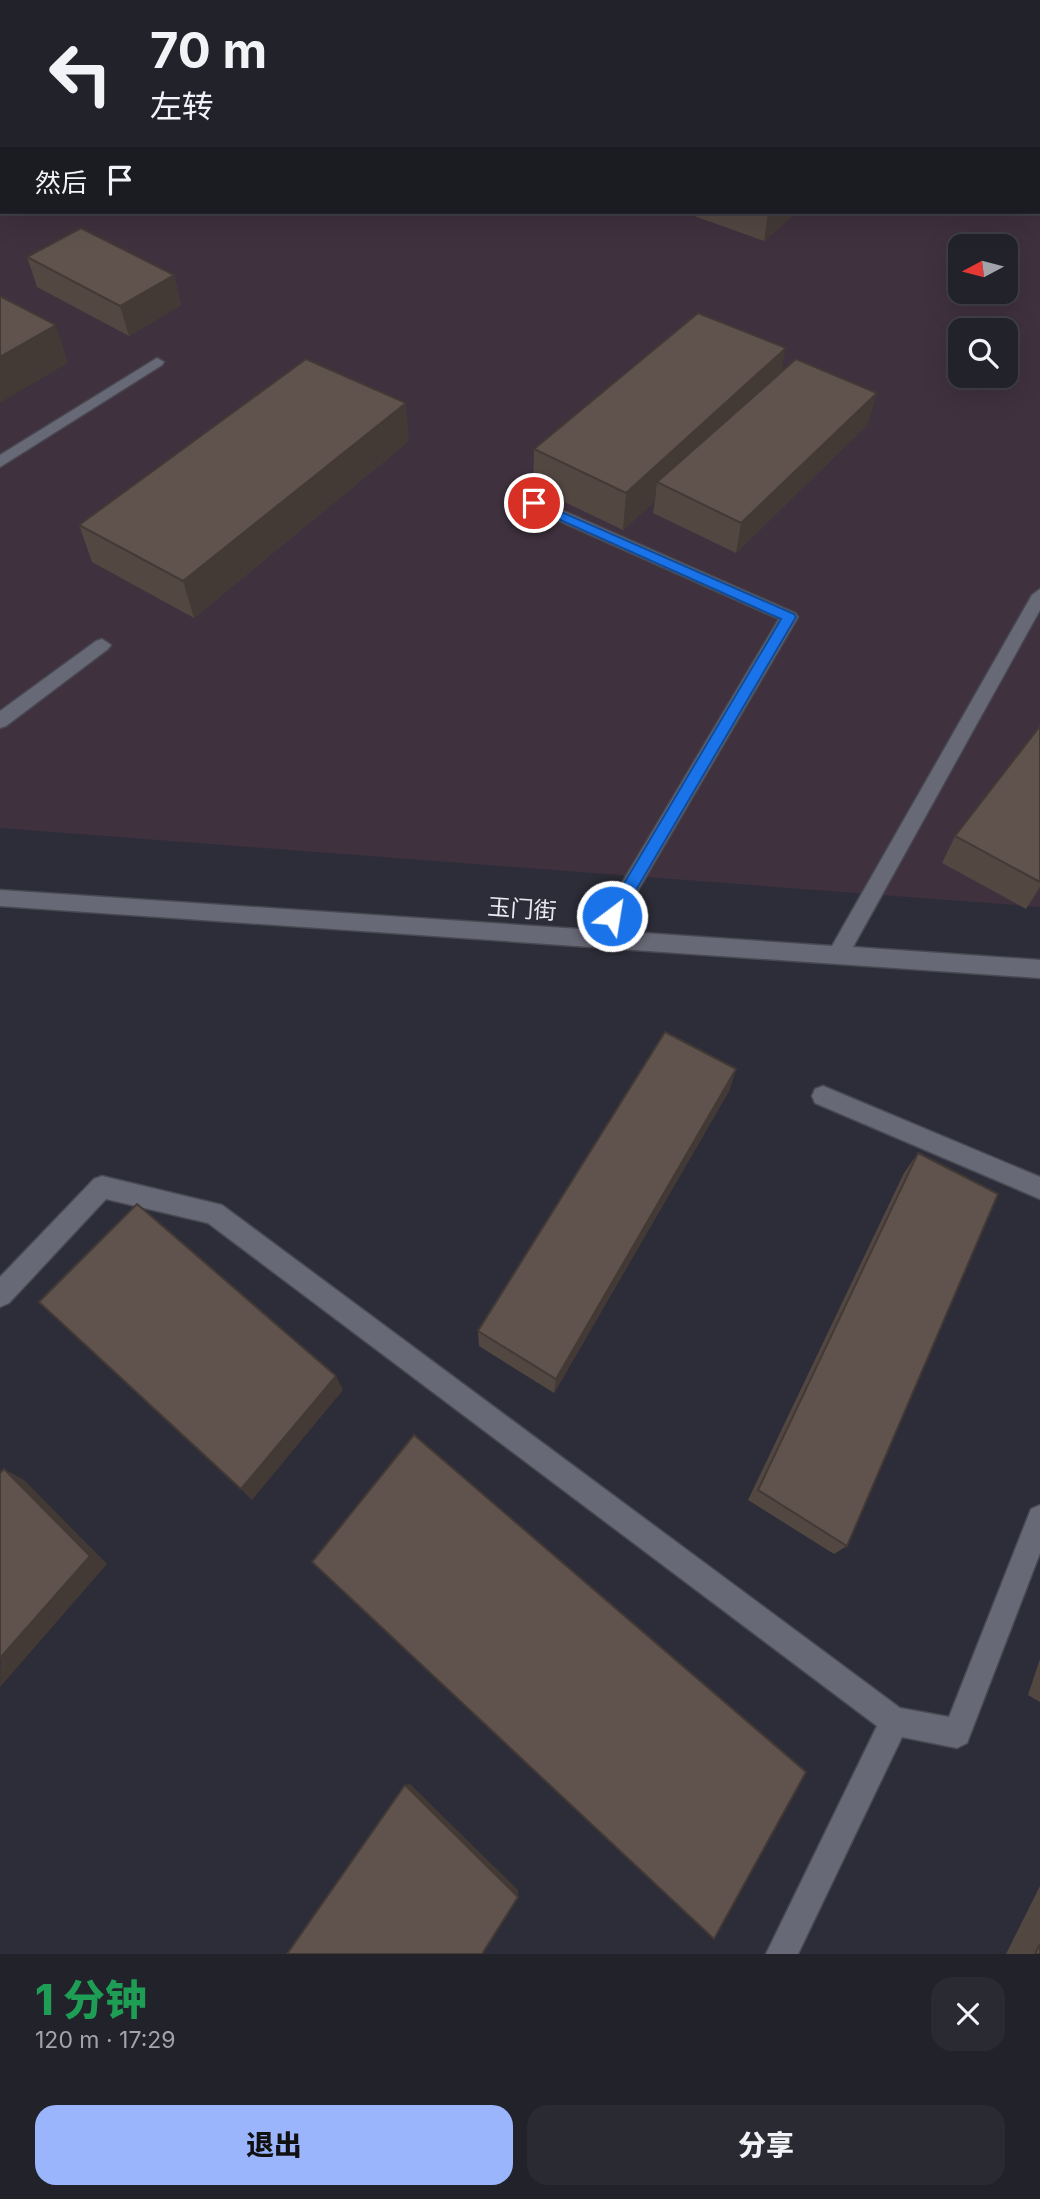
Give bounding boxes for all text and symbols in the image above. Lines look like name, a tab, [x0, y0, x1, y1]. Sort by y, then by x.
text: 70 m	[150, 21, 267, 80]
icon: left	[35, 28, 126, 119]
text: 左转	[150, 87, 214, 126]
icon: arrive	[101, 161, 139, 199]
text: 然后	[35, 167, 87, 198]
north arrow	[948, 234, 1018, 304]
map controls	[948, 234, 1018, 388]
button: search	[948, 318, 1018, 388]
pin	[504, 473, 564, 533]
icon: arrive	[515, 484, 553, 522]
position arrow	[575, 879, 649, 953]
street label: 玉门街	[487, 893, 557, 925]
text: 1 分钟	[35, 1974, 147, 2025]
button: close	[931, 1977, 1005, 2051]
text: 120 m · 17:29	[35, 2026, 176, 2054]
button: 退出	[35, 2105, 513, 2185]
button: 分享	[527, 2105, 1005, 2185]

